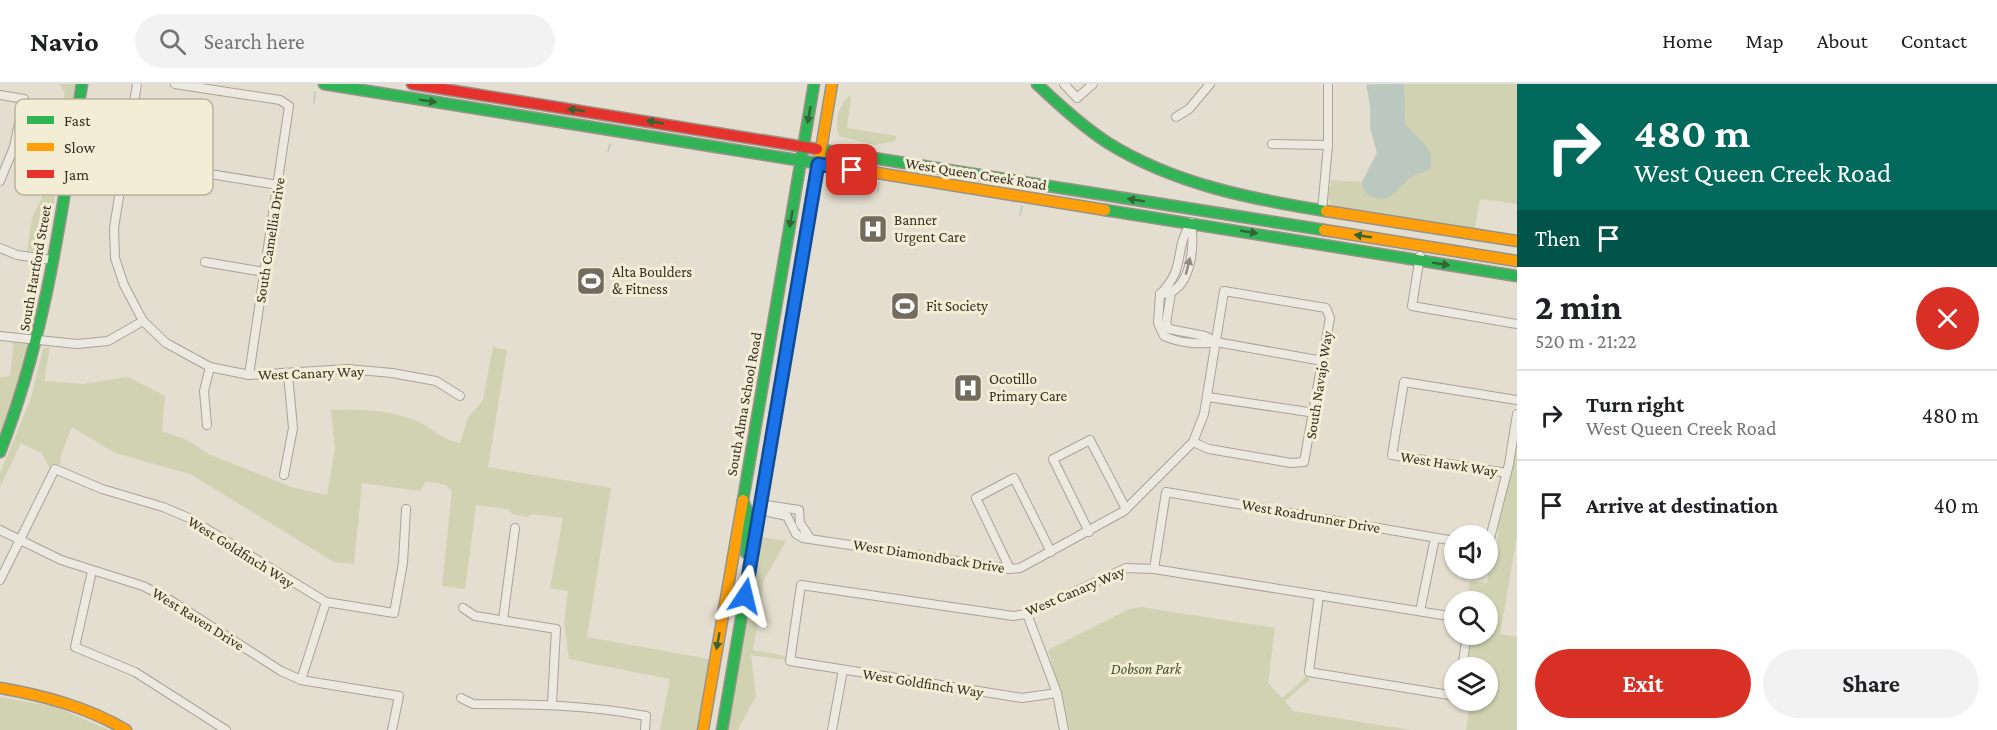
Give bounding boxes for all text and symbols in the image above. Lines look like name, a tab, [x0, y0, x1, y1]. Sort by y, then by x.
search box	[135, 14, 555, 68]
icon: search	[156, 25, 189, 58]
text: Navio	[30, 26, 99, 57]
text: Search here	[204, 29, 305, 54]
text: Home	[1662, 29, 1712, 53]
text: Map	[1745, 29, 1784, 53]
text: About	[1817, 29, 1868, 53]
text: Contact	[1901, 29, 1967, 53]
one-way arrow	[419, 96, 438, 105]
legend	[15, 99, 213, 195]
one-way arrow	[567, 105, 586, 114]
one-way arrow	[804, 106, 813, 125]
icon: right	[1535, 108, 1613, 186]
text: 480 m	[1634, 109, 1750, 156]
text: Fast	[64, 112, 91, 129]
one-way arrow	[645, 117, 664, 126]
text: Slow	[64, 139, 96, 156]
pin	[826, 144, 877, 195]
icon: arrive	[835, 153, 868, 186]
street label: West Queen Creek Road	[904, 155, 1048, 193]
text: West Queen Creek Road	[1634, 158, 1891, 188]
text: Jam	[62, 166, 89, 184]
street label: South Camellia Drive	[252, 176, 288, 304]
one-way arrow	[1126, 195, 1145, 204]
street label: South Hartford Street	[16, 203, 54, 332]
one-way arrow	[786, 209, 795, 228]
place label: Banner Urgent Care	[894, 212, 966, 246]
hospital icon: Banner Urgent Care	[857, 213, 889, 245]
icon: arrive	[1592, 222, 1625, 255]
text: Then	[1535, 226, 1580, 251]
one-way arrow	[1240, 228, 1259, 237]
one-way arrow	[1354, 232, 1373, 241]
one-way arrow	[1184, 257, 1193, 275]
one-way arrow	[1432, 259, 1451, 268]
place label: Alta Boulders & Fitness	[612, 264, 692, 297]
sports icon: Alta Boulders & Fitness	[575, 265, 607, 297]
text: 2 min	[1535, 287, 1622, 327]
button: close	[1916, 287, 1979, 350]
sports icon: Fit Society	[889, 290, 921, 322]
place label: Fit Society	[926, 298, 988, 315]
street label: South Navajo Way	[1303, 330, 1336, 440]
text: 520 m · 21:22	[1535, 330, 1637, 352]
street label: South Alma School Road	[723, 331, 765, 477]
street label: West Canary Way	[258, 363, 364, 384]
place label: Ocotillo Primary Care	[989, 371, 1068, 405]
hospital icon: Ocotillo Primary Care	[952, 372, 984, 404]
text: Turn right	[1586, 392, 1684, 417]
icon: right	[1535, 399, 1568, 432]
text: 480 m	[1922, 403, 1979, 428]
text: West Queen Creek Road	[1586, 417, 1777, 439]
street label: West Hawk Way	[1399, 448, 1499, 481]
icon: arrive	[1535, 489, 1568, 522]
text: Arrive at destination	[1586, 493, 1778, 518]
text: 40 m	[1934, 493, 1979, 518]
street label: West Roadrunner Drive	[1240, 496, 1382, 536]
street label: West Goldfinch Way	[184, 513, 297, 592]
map controls	[1444, 525, 1498, 711]
button: sound	[1444, 525, 1498, 579]
street label: West Diamondback Drive	[852, 536, 1006, 576]
street label: West Canary Way	[1023, 563, 1127, 620]
position arrow	[713, 564, 777, 628]
street label: West Raven Drive	[149, 584, 247, 654]
button: search	[1444, 591, 1498, 645]
one-way arrow	[714, 632, 723, 651]
button: Exit	[1535, 649, 1751, 718]
button: Share	[1763, 649, 1979, 718]
button: layers	[1444, 657, 1498, 711]
park label: Dobson Park	[1111, 661, 1183, 677]
street label: West Goldfinch Way	[861, 666, 985, 701]

